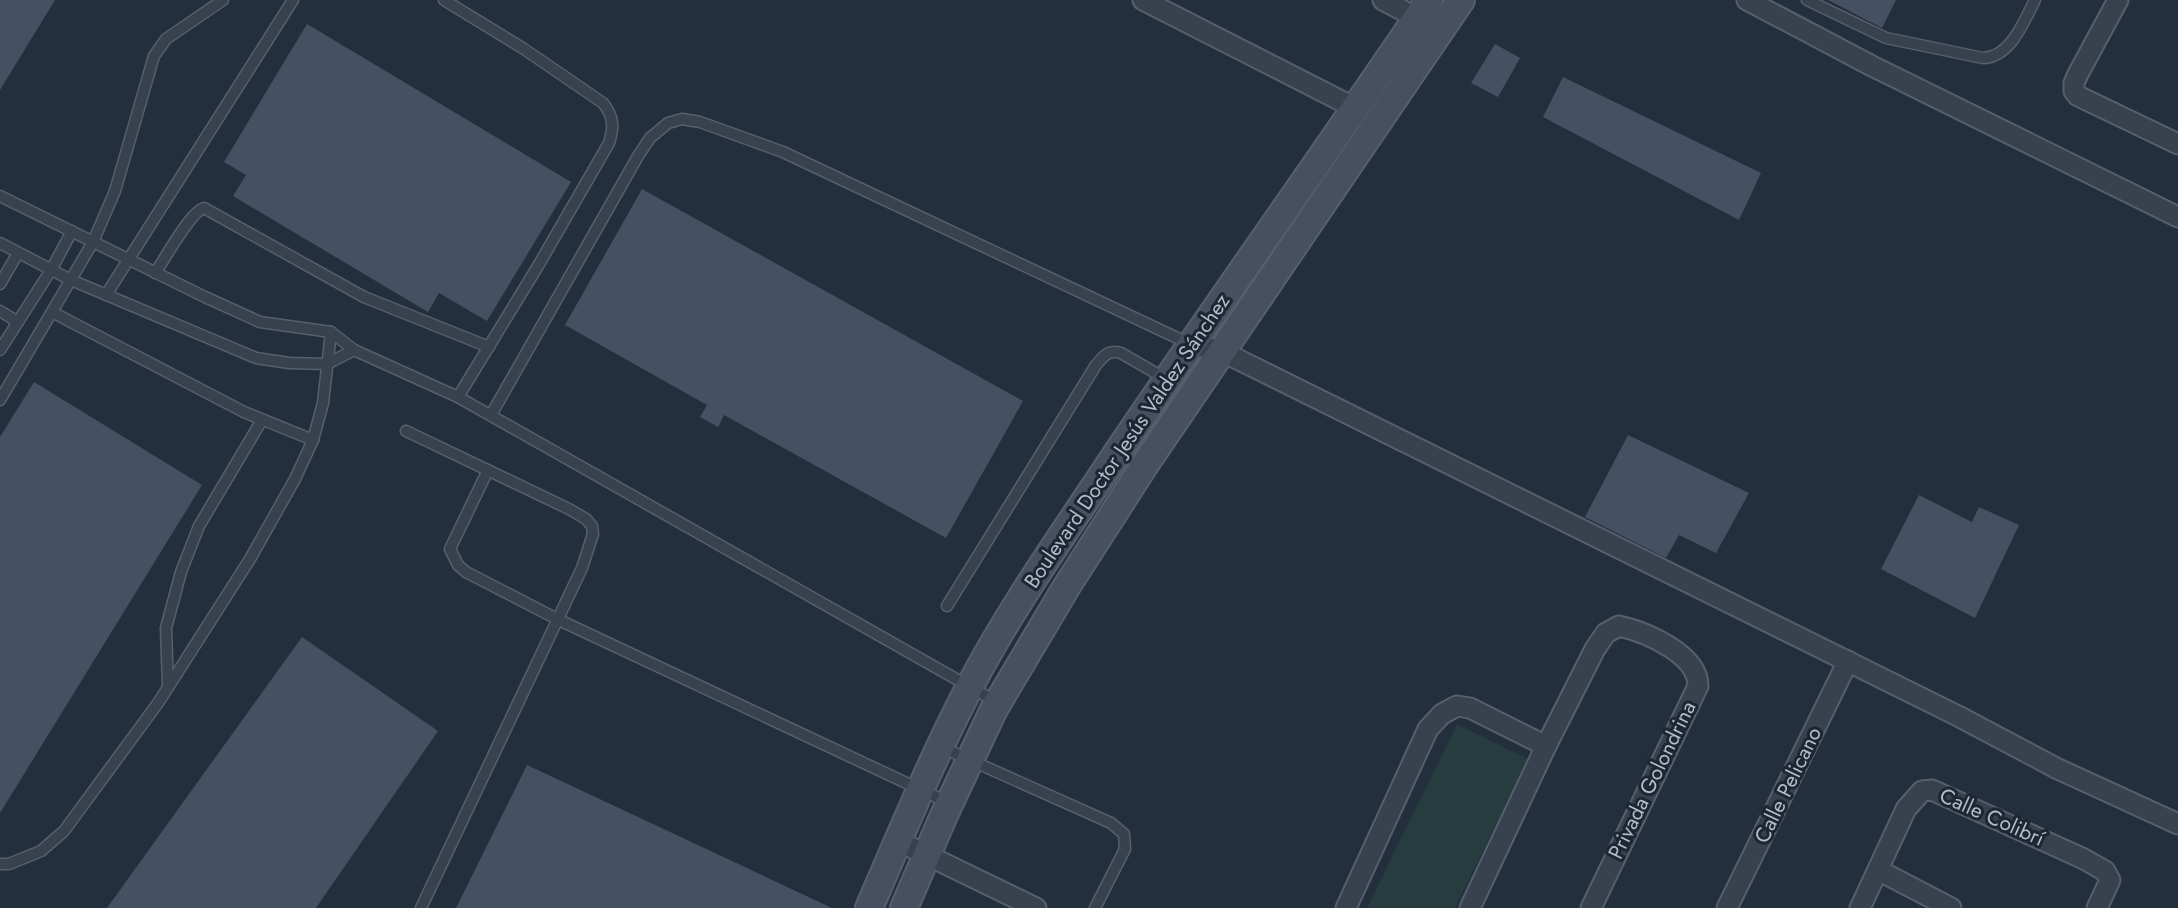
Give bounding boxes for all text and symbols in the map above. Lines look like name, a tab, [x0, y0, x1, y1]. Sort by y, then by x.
street label: Boulevard Doctor Jesús Valdez Sánchez	[1017, 288, 1237, 594]
street label: Privada Golondrina	[1601, 696, 1703, 864]
street label: Calle Pelicano	[1747, 722, 1829, 848]
street label: Calle Colibrí	[1935, 781, 2051, 854]

